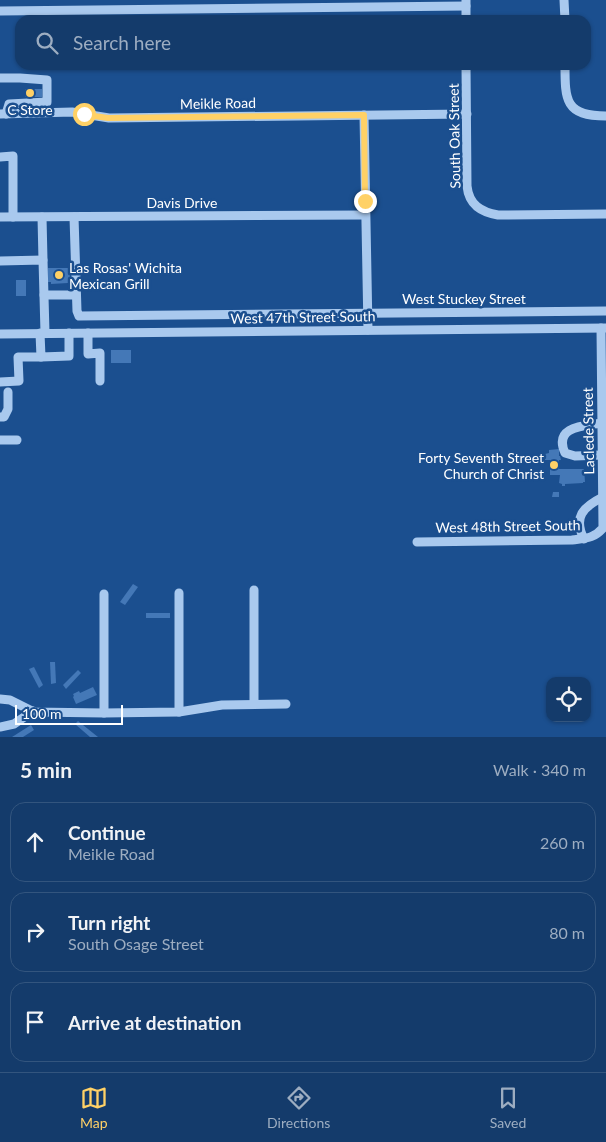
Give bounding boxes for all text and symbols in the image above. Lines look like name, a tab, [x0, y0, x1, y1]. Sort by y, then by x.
search box	[15, 15, 591, 70]
icon: search	[33, 29, 61, 57]
text: Search here	[73, 31, 171, 54]
street label: South Oak Street	[445, 83, 463, 189]
marker: C Store	[24, 87, 36, 99]
street label: Meikle Road	[180, 94, 256, 112]
place label: C Store	[7, 101, 53, 118]
route start	[73, 103, 96, 126]
route end	[354, 190, 377, 213]
street label: Davis Drive	[147, 194, 217, 211]
place label: Las Rosas' Wichita Mexican Grill	[69, 259, 182, 292]
marker: Las Rosas' Wichita Mexican Grill	[53, 269, 65, 281]
street label: West Stuckey Street	[402, 290, 526, 307]
street label: West 47th Street South	[230, 307, 376, 327]
street label: Laclede Street	[579, 387, 597, 475]
place label: Forty Seventh Street Church of Christ	[418, 449, 544, 482]
marker: Forty Seventh Street Church of Christ	[548, 459, 560, 471]
street label: West 48th Street South	[435, 516, 581, 536]
map controls	[546, 677, 591, 722]
button: locate	[546, 677, 591, 722]
scale bar	[15, 702, 122, 725]
text: 100 m	[22, 705, 61, 722]
text: 5 min	[20, 757, 72, 782]
text: Walk · 340 m	[493, 760, 586, 779]
text: Continue	[68, 821, 146, 844]
icon: ahead	[21, 828, 49, 856]
text: 260 m	[540, 833, 585, 852]
text: Meikle Road	[68, 844, 155, 863]
text: Turn right	[68, 911, 150, 934]
icon: right	[21, 918, 49, 946]
text: 80 m	[549, 923, 585, 942]
text: South Osage Street	[68, 934, 204, 953]
icon: arrive	[21, 1008, 49, 1036]
text: Arrive at destination	[68, 1011, 241, 1034]
tab: Map	[80, 1084, 108, 1131]
tab: Directions	[267, 1084, 330, 1131]
tab: Saved	[490, 1084, 526, 1131]

